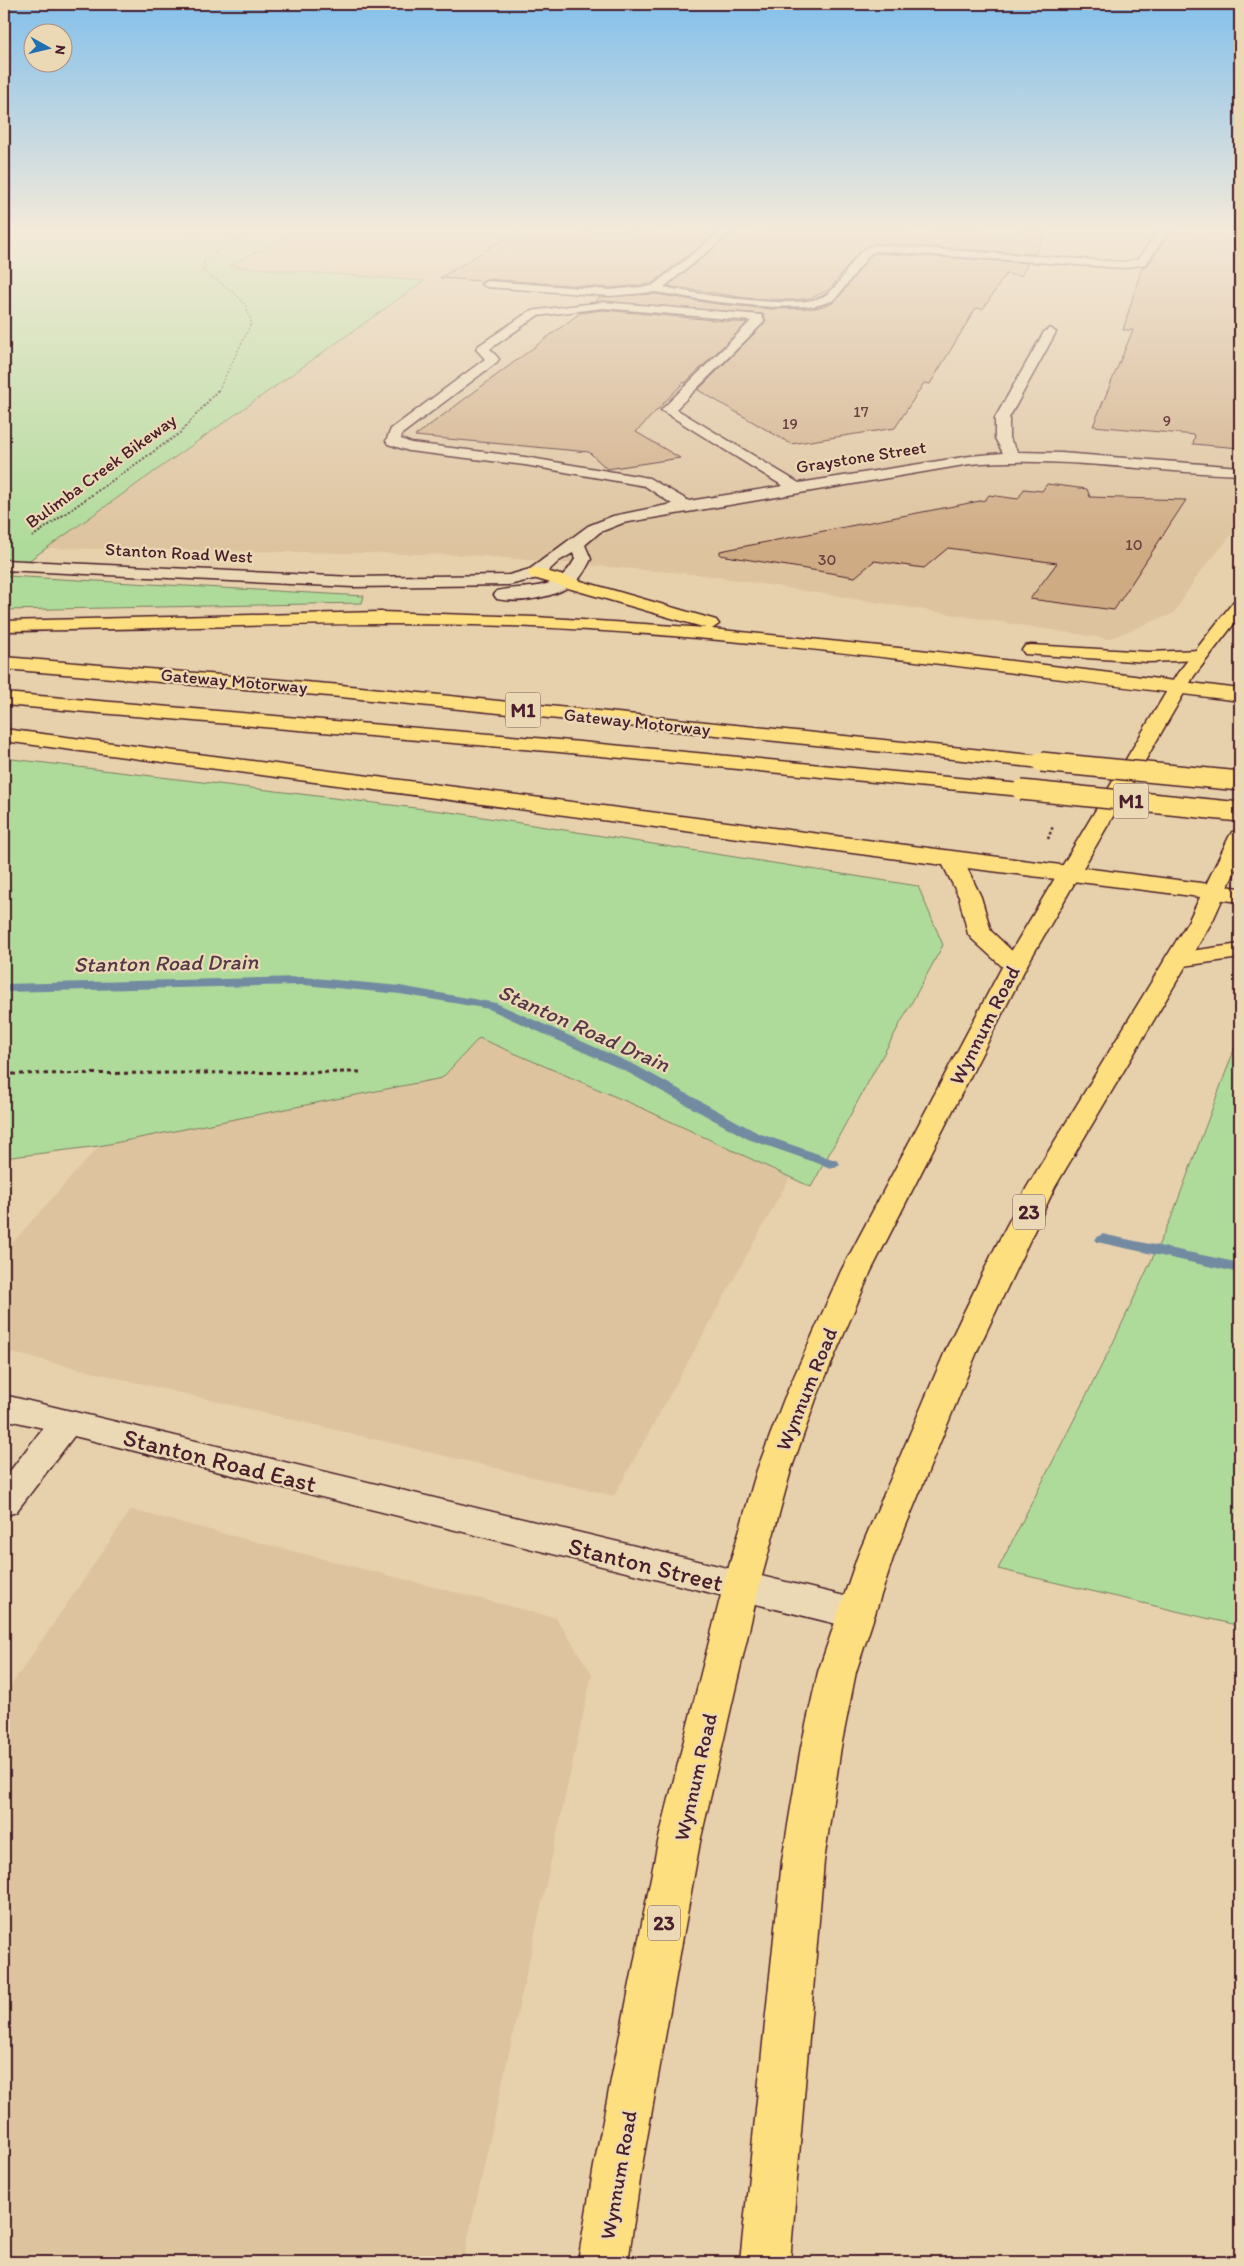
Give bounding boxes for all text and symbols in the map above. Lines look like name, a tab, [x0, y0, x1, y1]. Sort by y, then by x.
north arrow	[22, 22, 72, 72]
text: N	[51, 44, 69, 56]
house number: 17	[853, 402, 869, 421]
street label: Bulimba Creek Bikeway	[21, 409, 181, 533]
house number: 9	[1163, 411, 1171, 430]
house number: 19	[782, 414, 798, 433]
street label: Graystone Street	[794, 436, 928, 478]
house number: 10	[1125, 535, 1143, 554]
street label: Stanton Road West	[105, 538, 254, 568]
house number: 30	[818, 550, 836, 569]
street label: Gateway Motorway	[160, 664, 309, 698]
road number: M1	[506, 692, 540, 728]
street label: Gateway Motorway	[563, 703, 712, 741]
road number: M1	[1114, 784, 1148, 818]
water label: Stanton Road Drain	[73, 948, 259, 978]
street label: Wynnum Road	[943, 961, 1025, 1089]
water label: Stanton Road Drain	[494, 978, 674, 1078]
road number: 23	[1013, 1194, 1045, 1230]
street label: Wynnum Road	[770, 1324, 842, 1454]
street label: Stanton Road East	[120, 1421, 320, 1499]
street label: Stanton Street	[566, 1530, 726, 1598]
street label: Wynnum Road	[668, 1711, 722, 1843]
road number: 23	[648, 1906, 680, 1940]
street label: Wynnum Road	[594, 2109, 642, 2241]

